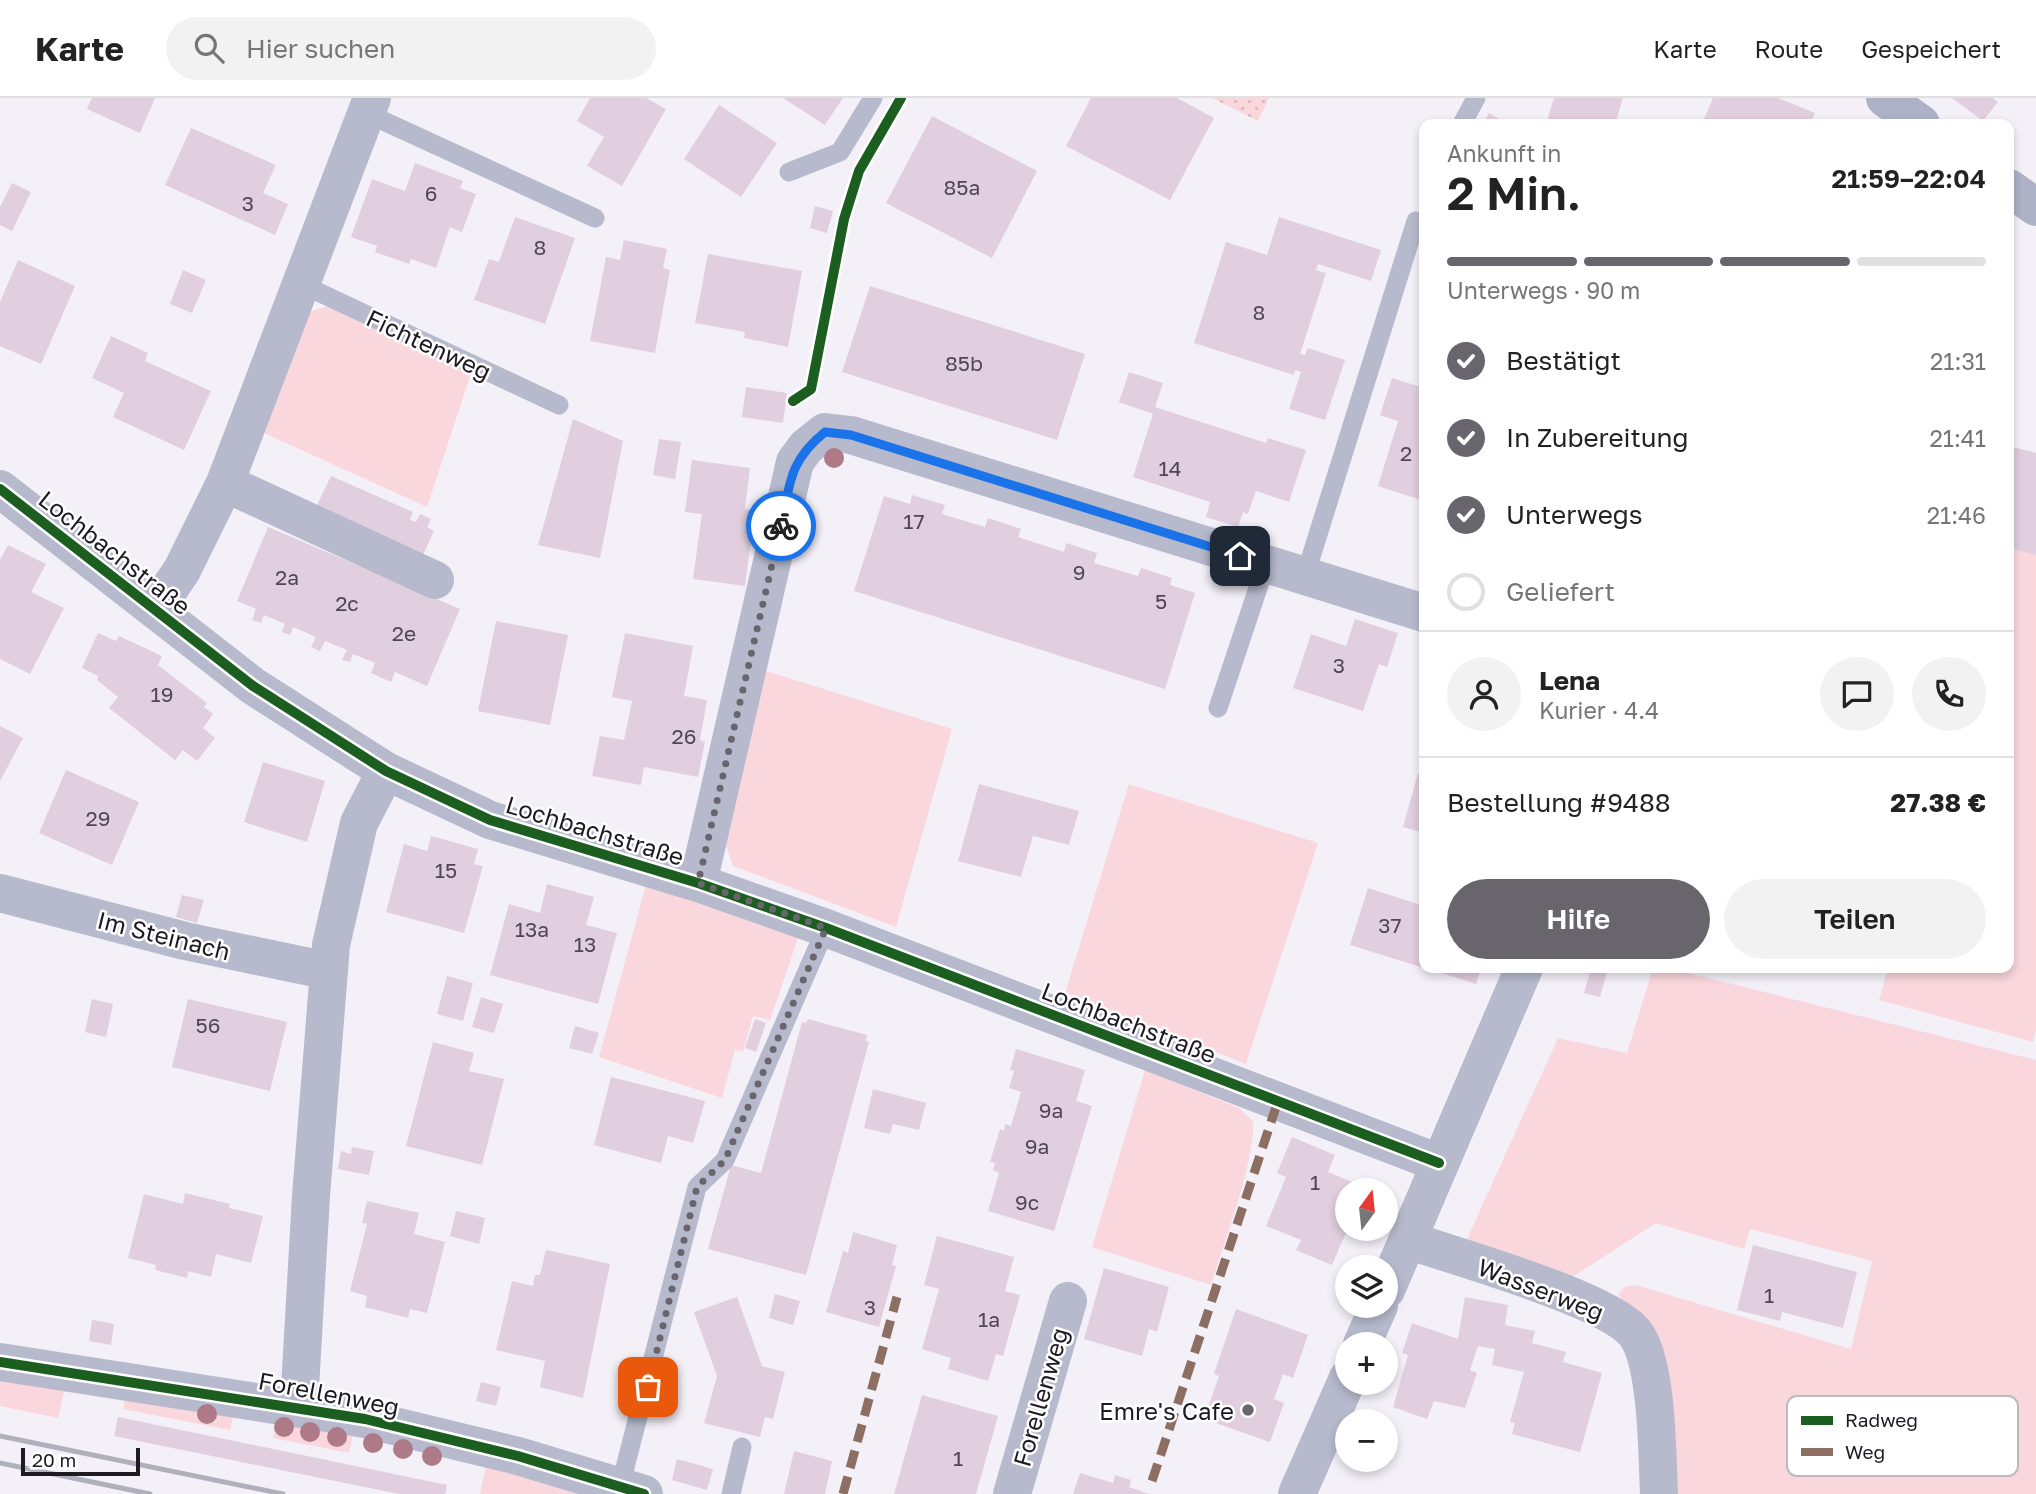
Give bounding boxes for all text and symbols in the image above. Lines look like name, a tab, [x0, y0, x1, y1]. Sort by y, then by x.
search box	[166, 17, 656, 80]
text: Karte	[35, 29, 124, 68]
icon: search	[190, 29, 228, 67]
text: Hier suchen	[246, 33, 395, 64]
text: Karte	[1653, 34, 1717, 63]
text: Route	[1755, 34, 1823, 63]
text: Gespeichert	[1861, 34, 2001, 63]
text: Ankunft in	[1447, 139, 1562, 167]
text: 21:59–22:04	[1832, 163, 1986, 194]
text: 2 Min.	[1447, 165, 1581, 220]
house number: 85a	[944, 174, 980, 200]
house number: 6	[425, 180, 437, 206]
house number: 3	[242, 190, 254, 216]
house number: 8	[534, 234, 546, 260]
text: Unterwegs · 90 m	[1447, 276, 1640, 304]
house number: 8	[1253, 299, 1265, 325]
street label: Fichtenweg	[362, 302, 496, 386]
icon: check	[1447, 342, 1485, 380]
text: Bestätigt	[1506, 345, 1621, 376]
text: 21:31	[1930, 347, 1986, 375]
house number: 85b	[945, 350, 983, 376]
icon: check	[1447, 419, 1485, 457]
text: In Zubereitung	[1506, 422, 1689, 453]
text: 21:41	[1929, 424, 1986, 452]
house number: 2	[1400, 440, 1412, 466]
house number: 14	[1159, 455, 1182, 481]
street label: Lochbachstraße	[33, 484, 197, 620]
courier	[746, 491, 816, 561]
icon: check	[1447, 496, 1485, 534]
text: Unterwegs	[1506, 499, 1643, 530]
text: 21:46	[1927, 501, 1986, 529]
icon: bike	[762, 507, 800, 545]
house number: 17	[903, 508, 925, 534]
pin	[1210, 526, 1270, 586]
icon: home	[1221, 537, 1259, 575]
house number: 9	[1073, 559, 1085, 585]
house number: 2a	[275, 564, 299, 590]
text: Geliefert	[1506, 576, 1615, 607]
house number: 5	[1155, 588, 1167, 614]
house number: 2c	[335, 590, 359, 616]
house number: 2e	[392, 620, 416, 646]
house number: 3	[1333, 652, 1345, 678]
button: person	[1447, 657, 1521, 731]
button: chat	[1820, 657, 1894, 731]
button: phone	[1912, 657, 1986, 731]
text: Lena	[1539, 665, 1600, 696]
house number: 19	[151, 681, 173, 707]
text: Kurier · 4.4	[1539, 696, 1659, 724]
house number: 26	[672, 723, 696, 749]
text: Bestellung #9488	[1447, 787, 1671, 818]
text: 27.38 €	[1890, 787, 1986, 818]
street label: Lochbachstraße	[502, 789, 688, 871]
house number: 29	[86, 805, 110, 831]
house number: 15	[435, 857, 457, 883]
button: Hilfe	[1447, 879, 1710, 959]
button: Teilen	[1724, 879, 1986, 959]
street label: Im Steinach	[95, 905, 233, 965]
house number: 37	[1378, 912, 1402, 938]
house number: 13a	[515, 916, 549, 942]
house number: 13	[574, 931, 596, 957]
street label: Lochbachstraße	[1038, 975, 1220, 1069]
house number: 56	[196, 1012, 220, 1038]
house number: 9a	[1039, 1097, 1063, 1123]
house number: 9a	[1025, 1133, 1049, 1159]
house number: 1	[1310, 1169, 1320, 1195]
north arrow	[1335, 1178, 1398, 1241]
map controls	[1335, 1178, 1398, 1472]
house number: 9c	[1015, 1189, 1039, 1215]
street label: Wasserweg	[1474, 1252, 1608, 1326]
button: layers	[1335, 1255, 1398, 1318]
house number: 1	[1764, 1282, 1774, 1308]
house number: 3	[864, 1294, 876, 1320]
house number: 1a	[978, 1306, 1000, 1332]
street label: Forellenweg	[1006, 1324, 1074, 1470]
button: +	[1335, 1332, 1398, 1395]
pin	[618, 1357, 678, 1417]
street label: Forellenweg	[256, 1365, 402, 1421]
icon: bag	[629, 1368, 667, 1406]
place label: Emre's Cafe	[1099, 1396, 1234, 1425]
legend	[1787, 1396, 2018, 1476]
marker: Emre's Cafe	[1240, 1402, 1256, 1418]
text: Radweg	[1845, 1408, 1918, 1431]
button: −	[1335, 1409, 1398, 1472]
text: Weg	[1845, 1440, 1885, 1463]
scale bar	[21, 1445, 140, 1477]
house number: 1	[953, 1445, 963, 1471]
text: 20 m	[32, 1448, 76, 1471]

